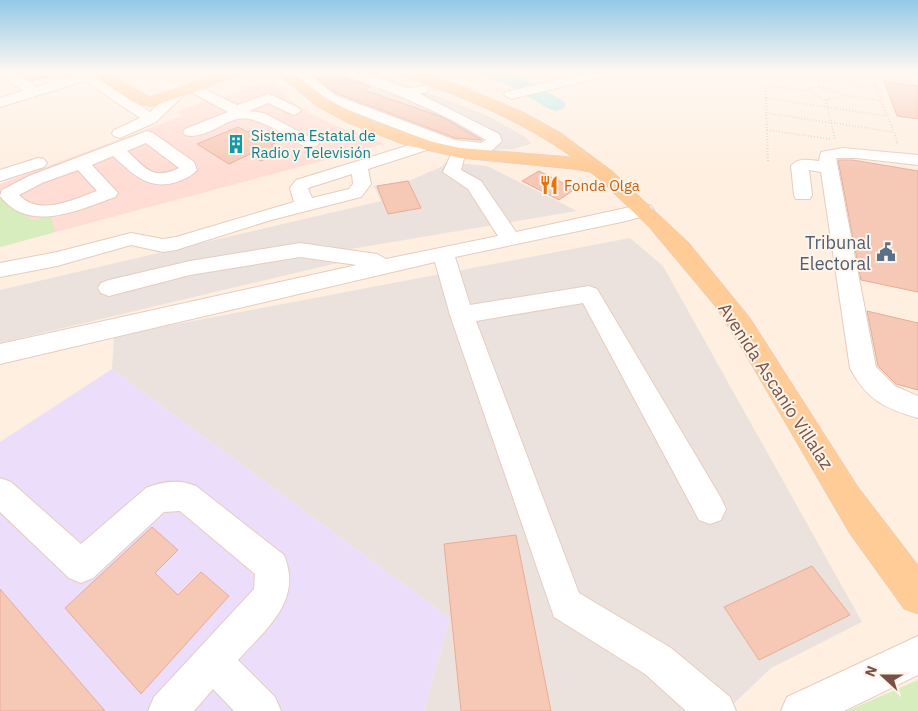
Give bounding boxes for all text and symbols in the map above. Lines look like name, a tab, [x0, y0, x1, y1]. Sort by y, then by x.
place label: Sistema Estatal de Radio y Televisión	[251, 126, 376, 162]
building icon: Sistema Estatal de Radio y Televisión	[225, 133, 247, 155]
restaurant icon: Fonda Olga	[538, 174, 560, 196]
place label: Fonda Olga	[564, 176, 640, 195]
place label: Tribunal Electoral	[799, 231, 871, 275]
public building icon: Tribunal Electoral	[875, 241, 897, 263]
street label: Avenida Ascanio Villalaz	[713, 298, 839, 474]
north arrow	[858, 651, 908, 701]
text: N	[861, 663, 881, 679]

